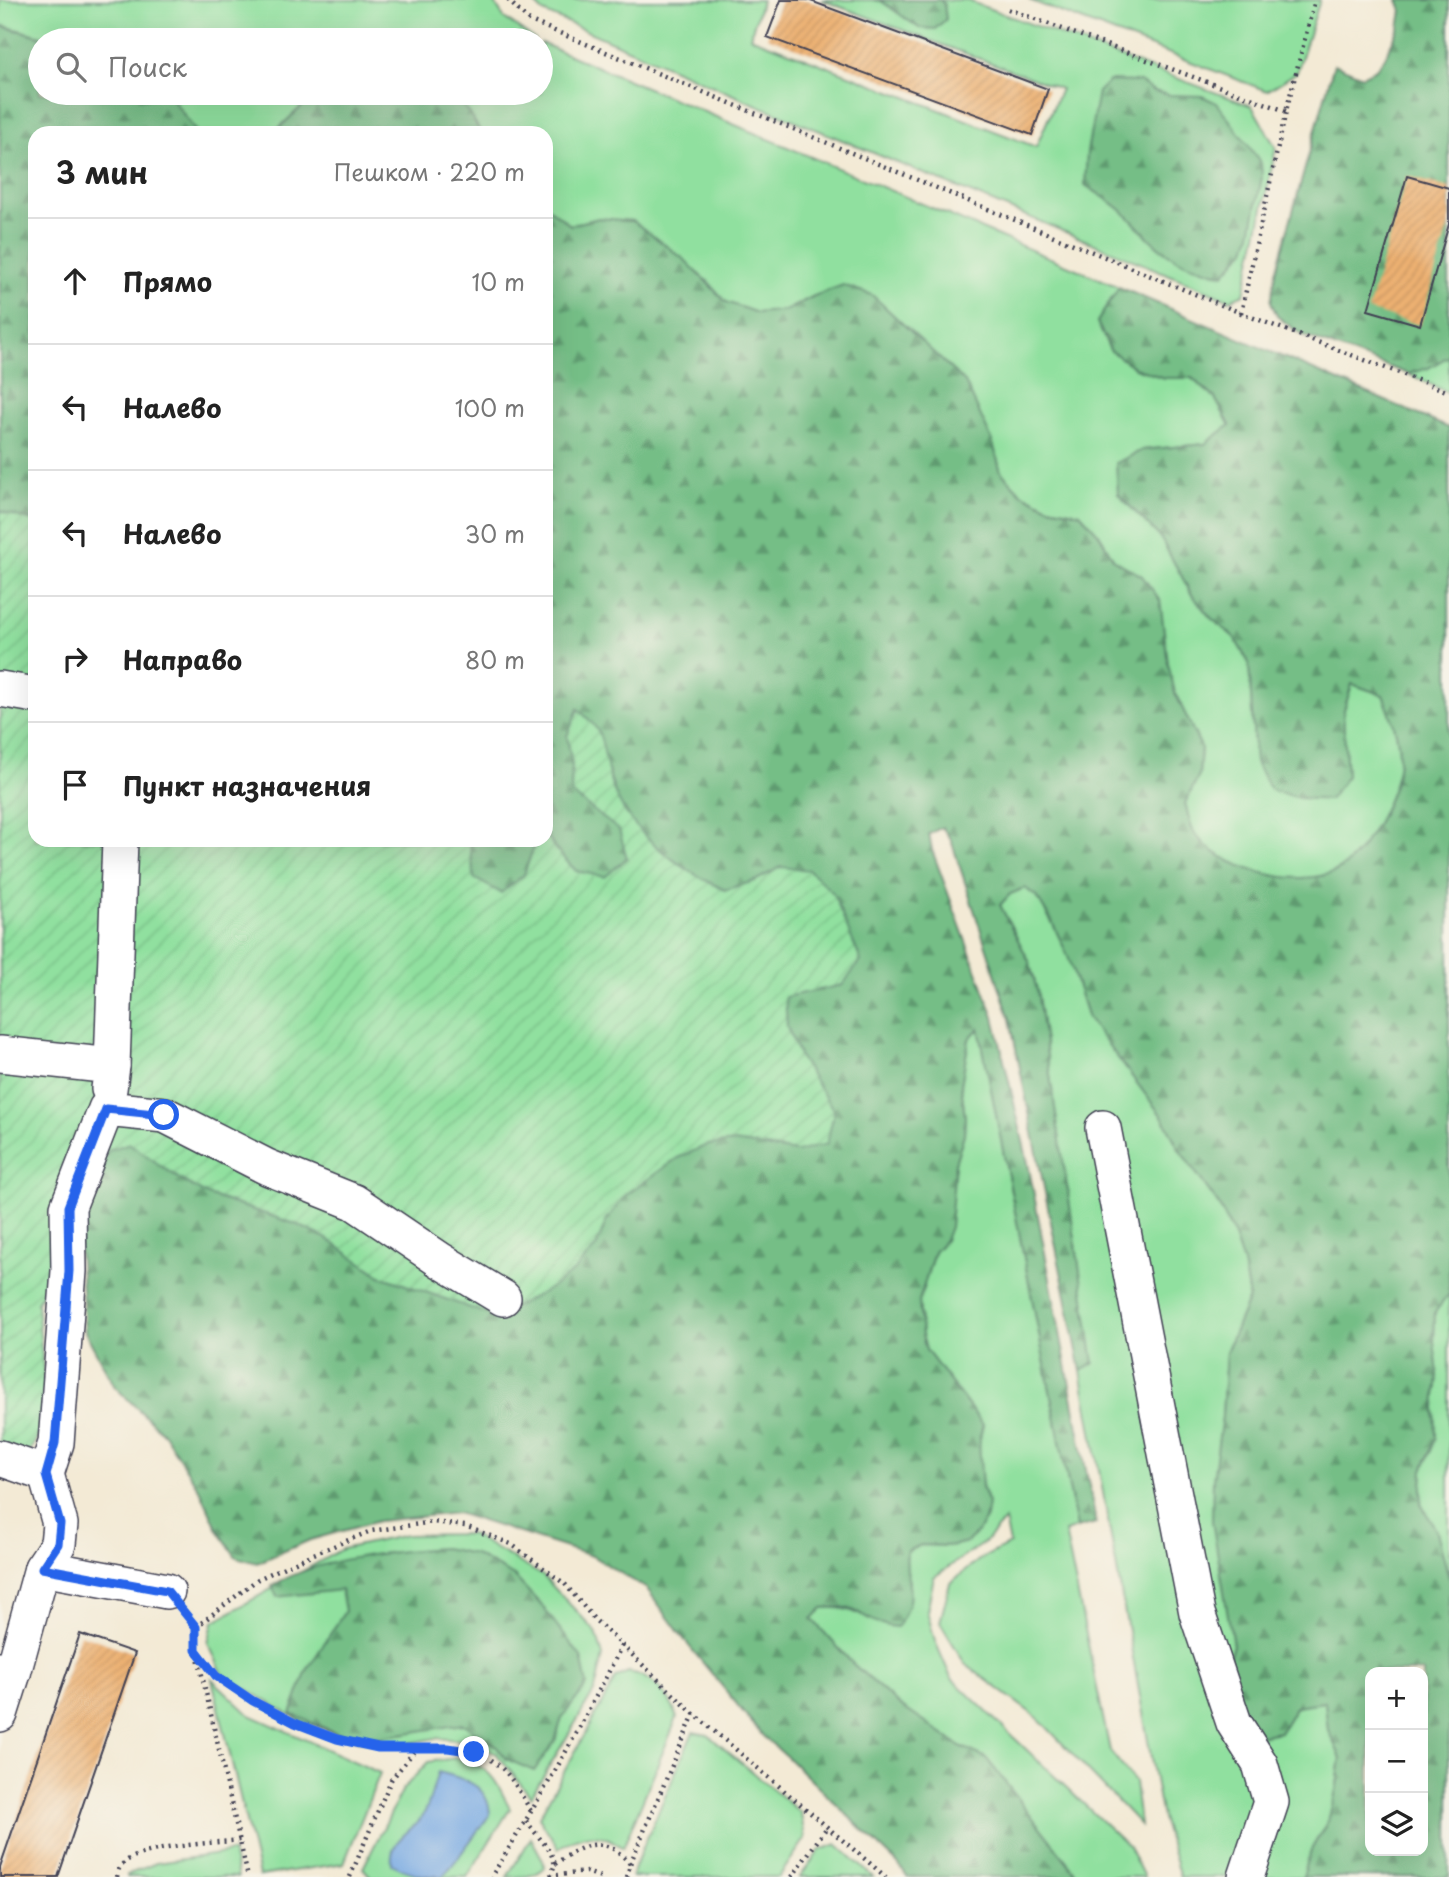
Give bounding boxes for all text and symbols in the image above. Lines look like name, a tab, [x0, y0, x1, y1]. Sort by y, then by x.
search box	[28, 28, 553, 105]
text: Поиск	[108, 47, 187, 86]
icon: search	[52, 48, 90, 86]
text: 3 мин	[56, 149, 148, 194]
text: Пешком · 220 m	[334, 154, 525, 189]
icon: ahead	[56, 262, 94, 300]
text: Прямо	[123, 262, 212, 301]
text: 10 m	[471, 264, 525, 299]
icon: left	[56, 388, 94, 426]
text: Налево	[123, 388, 221, 427]
text: 100 m	[455, 390, 525, 425]
icon: left	[56, 514, 94, 552]
text: Налево	[123, 514, 221, 553]
text: 30 m	[464, 516, 525, 551]
icon: right	[56, 640, 94, 678]
text: Направо	[123, 640, 242, 679]
text: 80 m	[465, 642, 525, 677]
icon: arrive	[56, 766, 94, 804]
text: Пункт назначения	[123, 766, 371, 805]
route start	[148, 1099, 179, 1130]
map controls	[1365, 1667, 1428, 1856]
button: +	[1365, 1667, 1428, 1730]
button: −	[1365, 1730, 1428, 1793]
route end	[458, 1736, 489, 1767]
button: layers	[1365, 1793, 1428, 1856]

